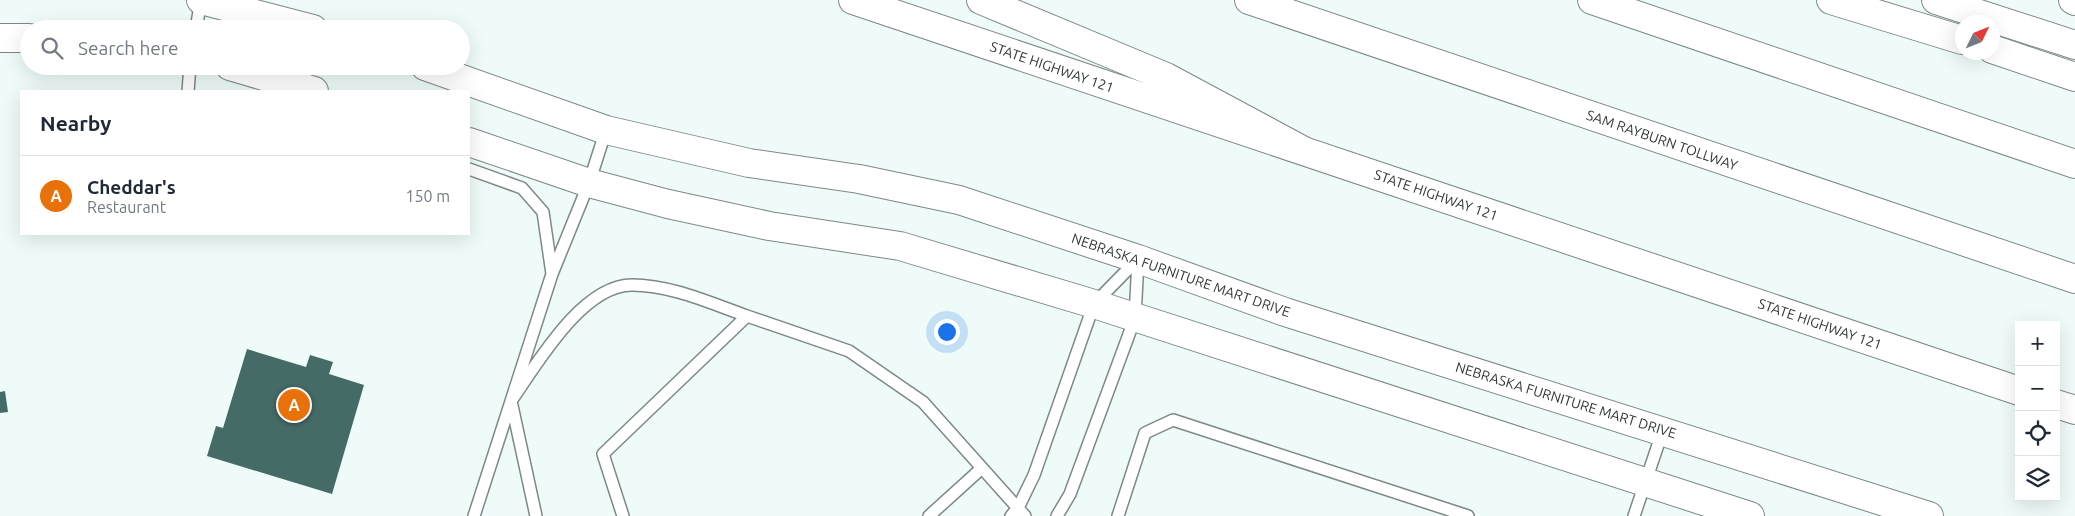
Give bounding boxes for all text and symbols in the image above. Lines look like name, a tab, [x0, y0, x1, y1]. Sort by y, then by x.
north arrow	[1955, 15, 2000, 60]
search box	[20, 20, 470, 75]
icon: search	[38, 34, 66, 62]
text: Search here	[78, 37, 178, 59]
street label: STATE HIGHWAY 121	[988, 38, 1116, 96]
street label: SAM RAYBURN TOLLWAY	[1584, 107, 1740, 173]
text: Nearby	[40, 111, 111, 135]
street label: STATE HIGHWAY 121	[1372, 166, 1500, 224]
text: Cheddar's	[87, 176, 176, 198]
text: A	[50, 187, 62, 205]
text: 150 m	[405, 187, 450, 205]
text: Restaurant	[87, 198, 166, 216]
street label: NEBRASKA FURNITURE MART DRIVE	[1070, 230, 1293, 320]
street label: STATE HIGHWAY 121	[1756, 295, 1884, 353]
your location	[934, 319, 960, 345]
map controls	[2015, 321, 2060, 501]
button: +	[2015, 321, 2060, 366]
street label: NEBRASKA FURNITURE MART DRIVE	[1454, 359, 1679, 441]
button: −	[2015, 366, 2060, 411]
pin: A	[278, 386, 310, 424]
button: locate	[2015, 411, 2060, 456]
button: layers	[2015, 456, 2060, 501]

